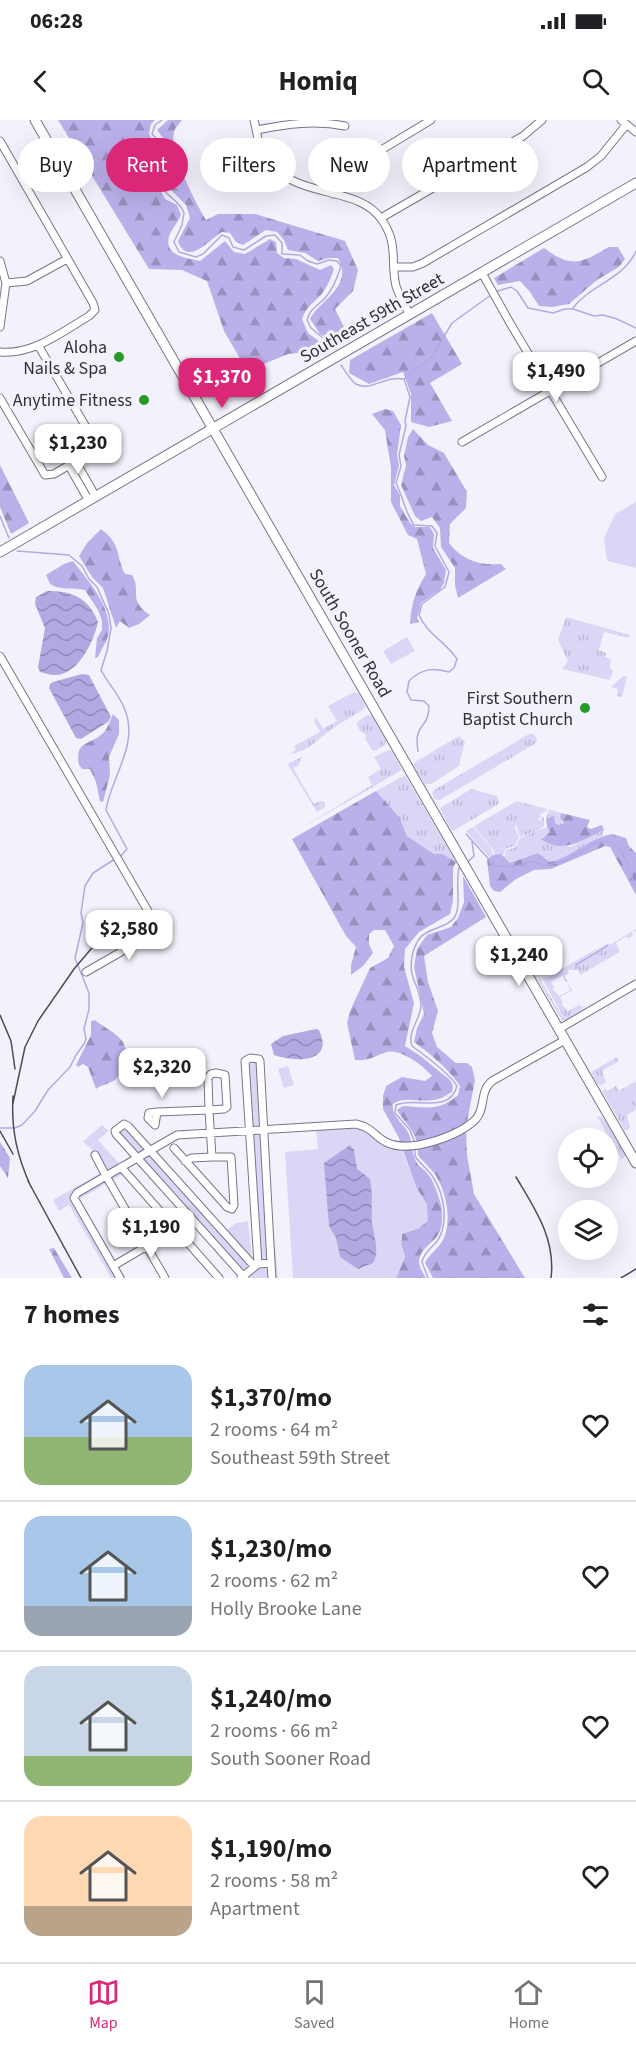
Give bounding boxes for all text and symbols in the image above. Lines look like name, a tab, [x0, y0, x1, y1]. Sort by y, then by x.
text: 06:28	[30, 5, 83, 37]
text: Homiq	[278, 62, 358, 101]
icon: back	[24, 65, 57, 98]
icon: search	[579, 65, 612, 98]
chip: Buy	[18, 138, 94, 192]
chip: Rent	[106, 138, 188, 192]
chip: Filters	[200, 138, 296, 192]
chip: New	[308, 138, 390, 192]
chip: Apartment	[402, 138, 538, 192]
street label: Southeast 59th Street	[296, 267, 448, 369]
place label: Aloha Nails & Spa	[23, 335, 107, 381]
marker: Aloha Nails & Spa	[112, 350, 126, 364]
pin: $1,490	[507, 352, 605, 403]
text: $1,490	[527, 357, 585, 385]
pin: $1,370	[173, 358, 271, 409]
text: $1,370	[193, 363, 251, 391]
place label: Anytime Fitness	[13, 388, 132, 413]
marker: Anytime Fitness	[137, 393, 151, 407]
pin: $1,230	[29, 424, 127, 475]
text: $1,230	[49, 429, 107, 457]
street label: South Sooner Road	[303, 564, 397, 702]
place label: First Southern Baptist Church	[462, 686, 573, 732]
marker: First Southern Baptist Church	[578, 701, 592, 715]
pin: $2,580	[80, 910, 178, 961]
text: $2,580	[100, 915, 158, 943]
pin: $1,240	[470, 936, 568, 987]
text: $1,240	[490, 941, 548, 969]
pin: $2,320	[113, 1048, 211, 1099]
text: $2,320	[133, 1053, 191, 1081]
map controls	[558, 1128, 618, 1260]
button: locate	[558, 1128, 618, 1188]
button: layers	[558, 1200, 618, 1260]
pin: $1,190	[102, 1208, 200, 1259]
text: $1,190	[122, 1213, 180, 1241]
text: 7 homes	[24, 1296, 119, 1333]
icon: filters	[579, 1298, 612, 1331]
text: $1,370/mo	[210, 1379, 332, 1416]
icon: home	[72, 1389, 144, 1461]
icon: heart	[579, 1409, 612, 1442]
text: 2 rooms · 64 m²	[210, 1416, 338, 1444]
text: Southeast 59th Street	[210, 1444, 390, 1472]
text: $1,230/mo	[210, 1530, 332, 1567]
icon: home	[72, 1540, 144, 1612]
icon: heart	[579, 1560, 612, 1593]
text: 2 rooms · 62 m²	[210, 1567, 338, 1595]
text: Holly Brooke Lane	[210, 1595, 362, 1623]
text: $1,240/mo	[210, 1680, 332, 1717]
icon: home	[72, 1690, 144, 1762]
icon: heart	[579, 1710, 612, 1743]
text: 2 rooms · 66 m²	[210, 1717, 338, 1745]
text: South Sooner Road	[210, 1745, 371, 1773]
text: $1,190/mo	[210, 1830, 332, 1867]
icon: home	[72, 1840, 144, 1912]
icon: heart	[579, 1860, 612, 1893]
text: 2 rooms · 58 m²	[210, 1867, 338, 1895]
text: Apartment	[210, 1895, 300, 1923]
tab: Map	[87, 1976, 120, 2034]
tab: Saved	[294, 1976, 335, 2034]
tab: Home	[509, 1976, 549, 2034]

